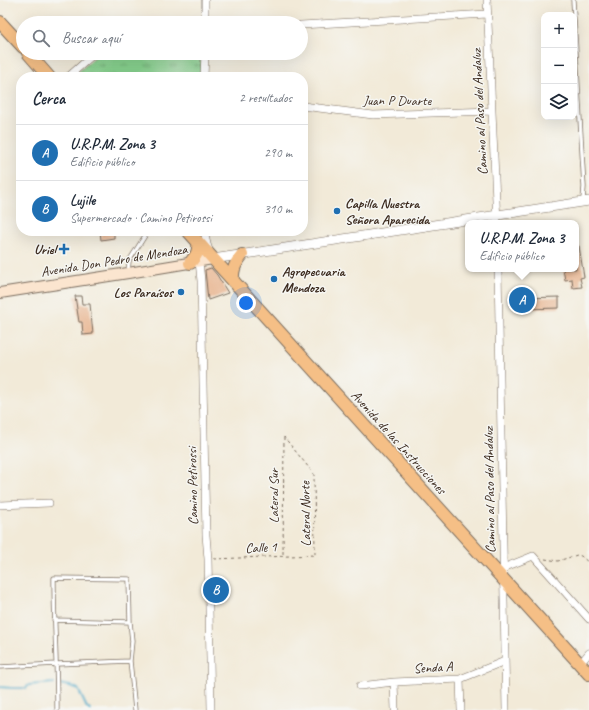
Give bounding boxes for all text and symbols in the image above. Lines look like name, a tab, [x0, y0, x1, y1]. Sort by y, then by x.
map controls	[541, 12, 577, 120]
button: +	[541, 12, 577, 48]
search box	[16, 16, 308, 60]
icon: search	[30, 27, 52, 49]
text: Buscar aquí	[62, 29, 121, 48]
street label: Camino al Paso del Andaluz	[468, 47, 491, 175]
button: −	[541, 48, 577, 84]
button: layers	[541, 84, 577, 120]
text: Cerca	[32, 88, 65, 109]
text: 2 resultados	[239, 90, 292, 106]
street label: Juan P Duarte	[362, 92, 432, 109]
text: U.R.P.M. Zona 3	[70, 135, 155, 154]
text: A	[42, 145, 48, 161]
text: 290 m	[264, 145, 292, 161]
text: Edificio público	[70, 154, 135, 170]
text: Lujile	[70, 191, 95, 210]
place label: Capilla Nuestra Señora Aparecida	[345, 195, 430, 228]
text: B	[42, 201, 48, 217]
text: 310 m	[264, 201, 292, 217]
marker: Capilla Nuestra Señora Aparecida	[332, 206, 342, 216]
text: Supermercado · Camino Petirossi	[70, 210, 212, 226]
popup	[465, 220, 579, 272]
text: U.R.P.M. Zona 3	[479, 229, 565, 248]
street label: Avenida Don Pedro de Mendoza	[40, 240, 189, 280]
place label: Uriel	[34, 241, 58, 258]
marker: Uriel	[59, 244, 69, 254]
text: Edificio público	[479, 248, 544, 264]
place label: Agropecuaria Mendoza	[282, 263, 346, 296]
marker: Agropecuaria Mendoza	[269, 274, 279, 284]
place label: Los Paraísos	[114, 284, 175, 301]
pin: A	[509, 285, 535, 315]
marker: Los Paraísos	[176, 287, 186, 297]
your location	[236, 293, 256, 313]
street label: Avenida de las Instrucciones	[347, 387, 451, 499]
street label: Camino al Paso del Andaluz	[480, 425, 499, 553]
street label: Camino Petirossi	[183, 444, 202, 525]
street label: Lateral Sur	[265, 467, 282, 523]
street label: Lateral Norte	[296, 480, 315, 547]
street label: Calle 1	[245, 538, 278, 557]
pin: B	[203, 575, 229, 605]
street label: Senda A	[413, 658, 454, 677]

